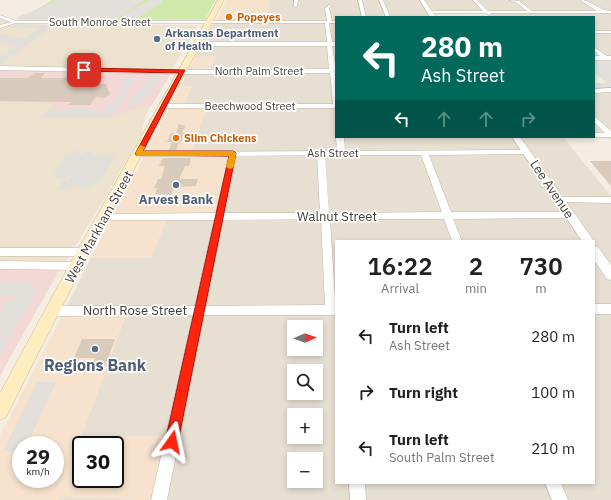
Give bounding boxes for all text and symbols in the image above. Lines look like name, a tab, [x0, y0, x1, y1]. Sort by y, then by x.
place label: Popeyes	[237, 10, 281, 24]
marker: Popeyes	[224, 12, 234, 22]
street label: South Monroe Street	[49, 15, 151, 29]
place label: Arkansas Department of Health	[165, 26, 278, 53]
text: 280 m	[421, 28, 503, 65]
icon: left	[355, 32, 407, 84]
marker: Arkansas Department of Health	[152, 34, 162, 44]
pin	[67, 53, 101, 87]
icon: arrive	[73, 59, 95, 81]
street label: North Palm Street	[215, 64, 303, 78]
text: Ash Street	[421, 64, 505, 87]
street label: Beechwood Street	[205, 99, 296, 113]
icon: left	[391, 108, 413, 130]
icon: ahead	[433, 108, 455, 130]
icon: ahead	[475, 108, 497, 130]
icon: right	[517, 108, 539, 130]
place label: Slim Chickens	[184, 131, 257, 145]
marker: Slim Chickens	[171, 133, 181, 143]
street label: Ash Street	[307, 146, 359, 160]
street label: Lee Avenue	[526, 156, 578, 222]
street label: West Markham Street	[61, 168, 137, 286]
marker: Arvest Bank	[171, 180, 181, 190]
place label: Arvest Bank	[139, 191, 214, 208]
street label: Walnut Street	[297, 208, 377, 225]
text: 16:22	[367, 250, 433, 282]
text: 2	[469, 250, 483, 282]
text: 730	[519, 250, 563, 282]
text: Arrival	[381, 280, 419, 297]
text: min	[465, 280, 487, 297]
text: m	[535, 280, 547, 297]
street label: North Rose Street	[83, 302, 187, 319]
text: Turn left	[389, 318, 449, 337]
north arrow	[287, 320, 323, 356]
map controls	[287, 320, 323, 488]
icon: left	[355, 325, 377, 347]
text: 280 m	[531, 327, 575, 346]
text: Ash Street	[389, 337, 450, 354]
marker: Regions Bank	[90, 344, 100, 354]
place label: Regions Bank	[44, 355, 147, 375]
button: search	[287, 364, 323, 400]
icon: right	[355, 381, 377, 403]
text: Turn right	[389, 383, 458, 402]
text: 100 m	[531, 383, 575, 402]
button: +	[287, 408, 323, 444]
position arrow	[151, 421, 193, 463]
text: Turn left	[389, 430, 449, 449]
speed limit sign: 30	[72, 436, 124, 488]
icon: left	[355, 437, 377, 459]
text: 210 m	[531, 439, 575, 458]
text: 29	[26, 443, 50, 470]
text: South Palm Street	[389, 449, 495, 466]
button: −	[287, 452, 323, 488]
text: km/h	[26, 465, 50, 478]

